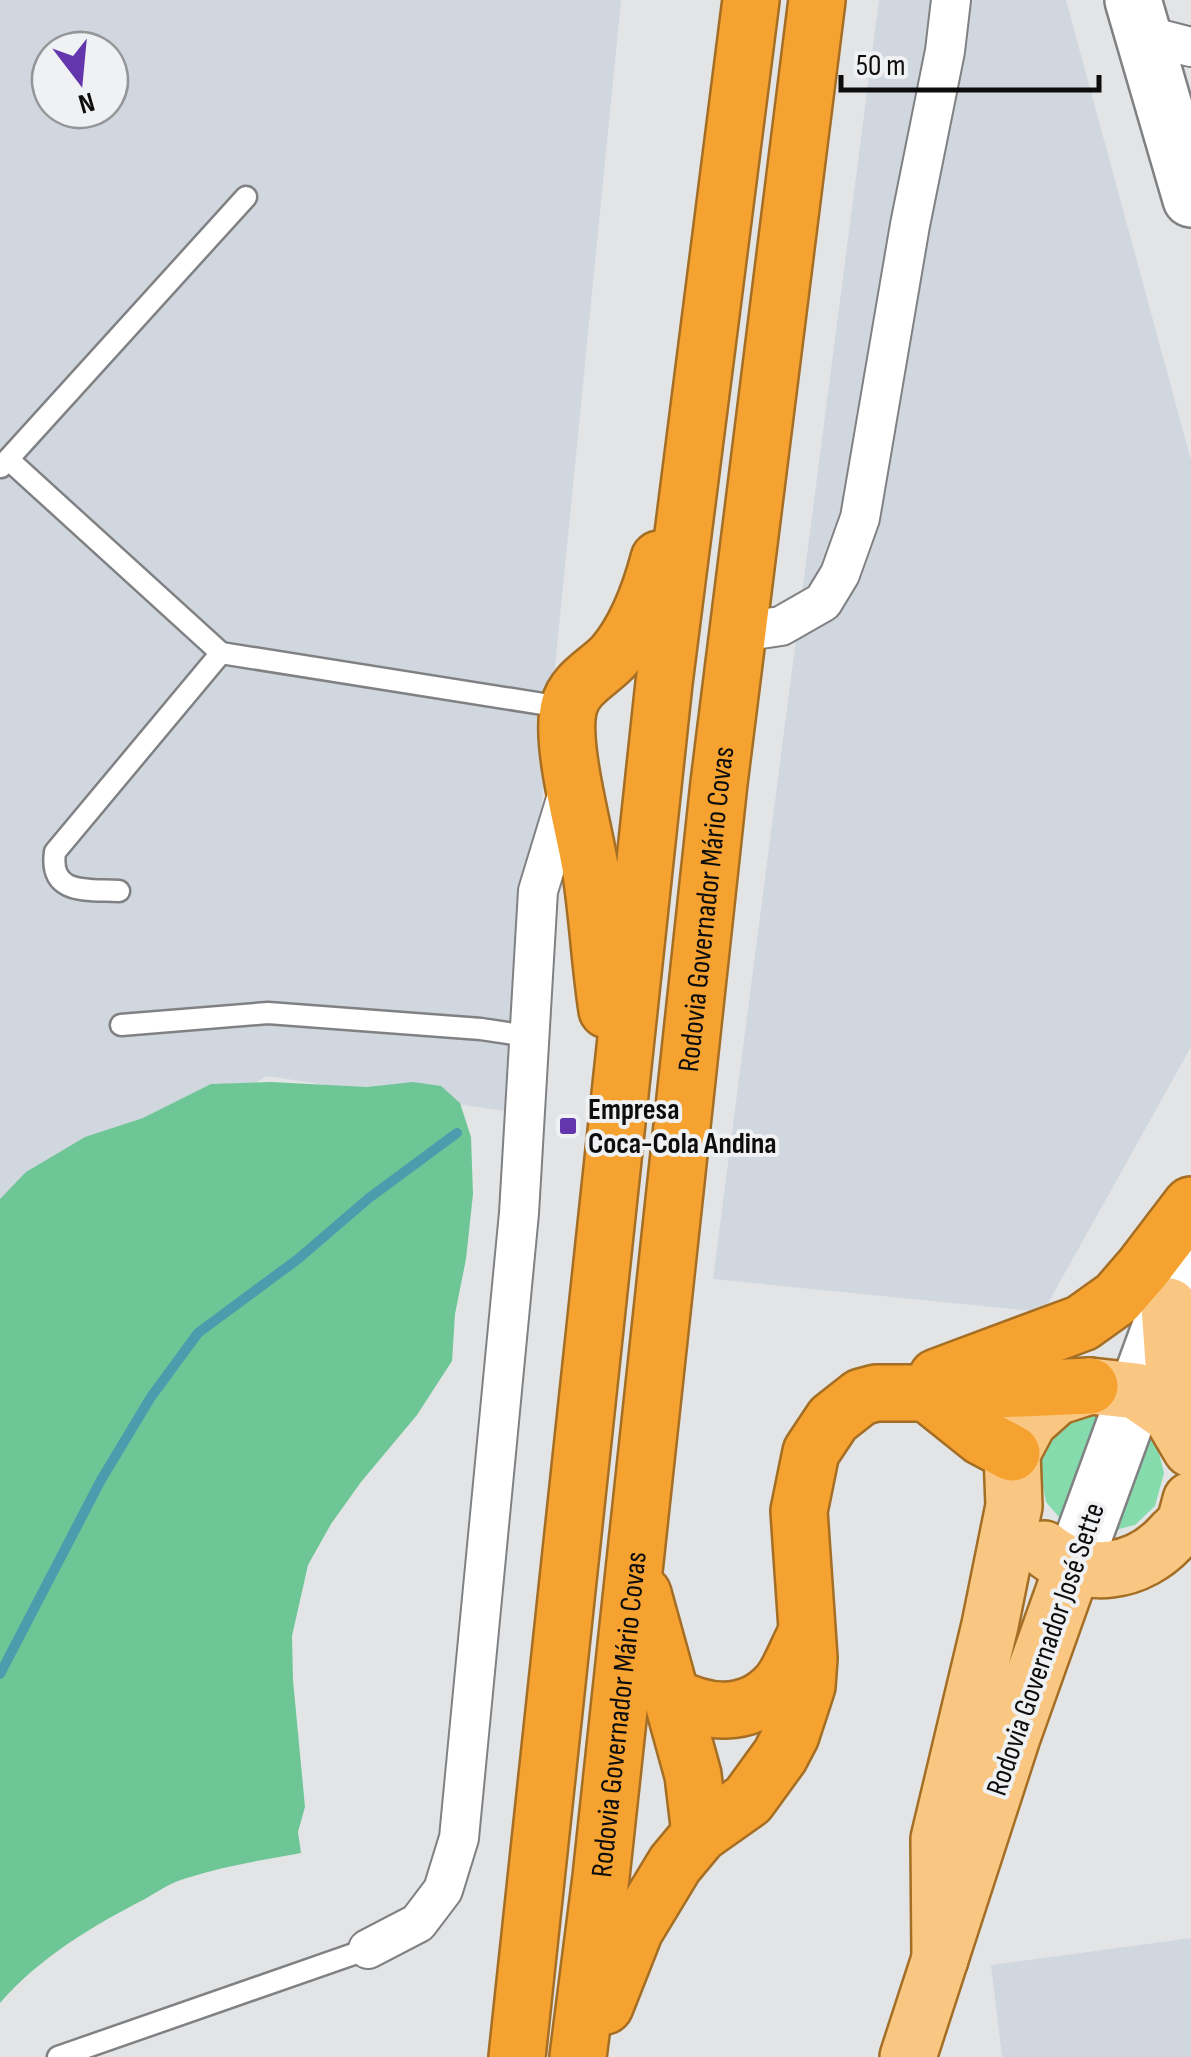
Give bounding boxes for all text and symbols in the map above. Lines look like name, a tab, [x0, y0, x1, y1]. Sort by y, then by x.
north arrow	[30, 30, 130, 130]
scale bar	[841, 30, 1098, 92]
text: 50 m	[856, 48, 905, 84]
text: N	[75, 85, 98, 121]
street label: Rodovia Governador Mário Covas	[671, 744, 742, 1074]
place label: Empresa Coca-Cola Andina	[588, 1092, 777, 1162]
marker: Empresa Coca-Cola Andina	[557, 1115, 579, 1137]
street label: Rodovia Governador José Sette	[979, 1498, 1113, 1800]
street label: Rodovia Governador Mário Covas	[584, 1550, 655, 1879]

